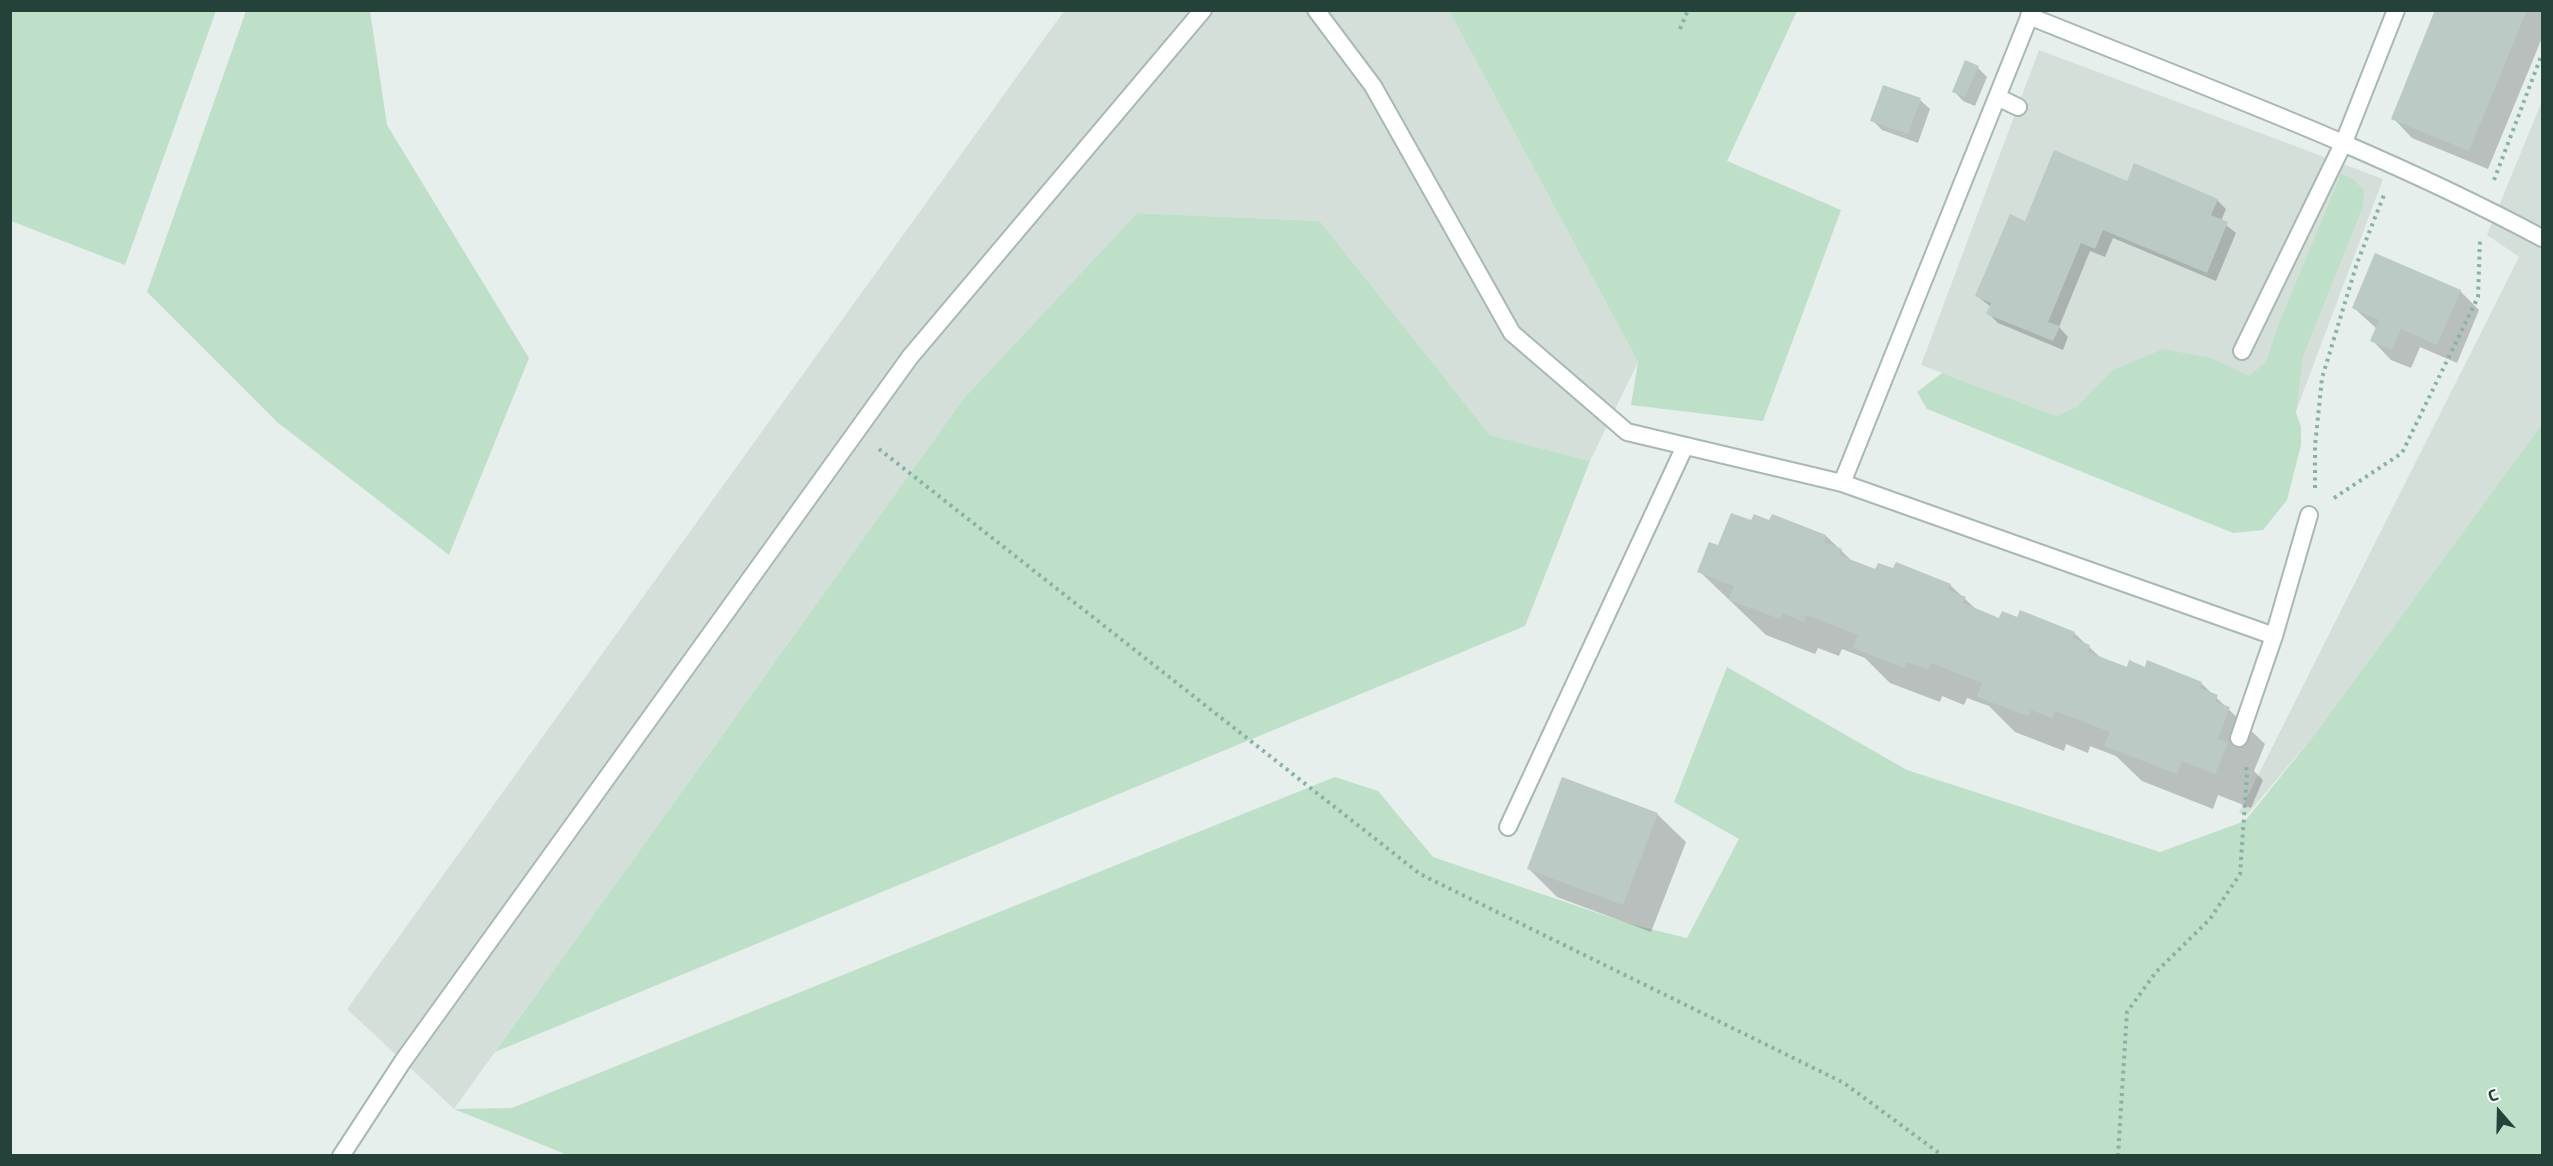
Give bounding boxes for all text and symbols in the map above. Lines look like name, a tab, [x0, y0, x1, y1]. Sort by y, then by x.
north arrow	[2469, 1082, 2529, 1142]
text: С	[2485, 1084, 2500, 1105]

